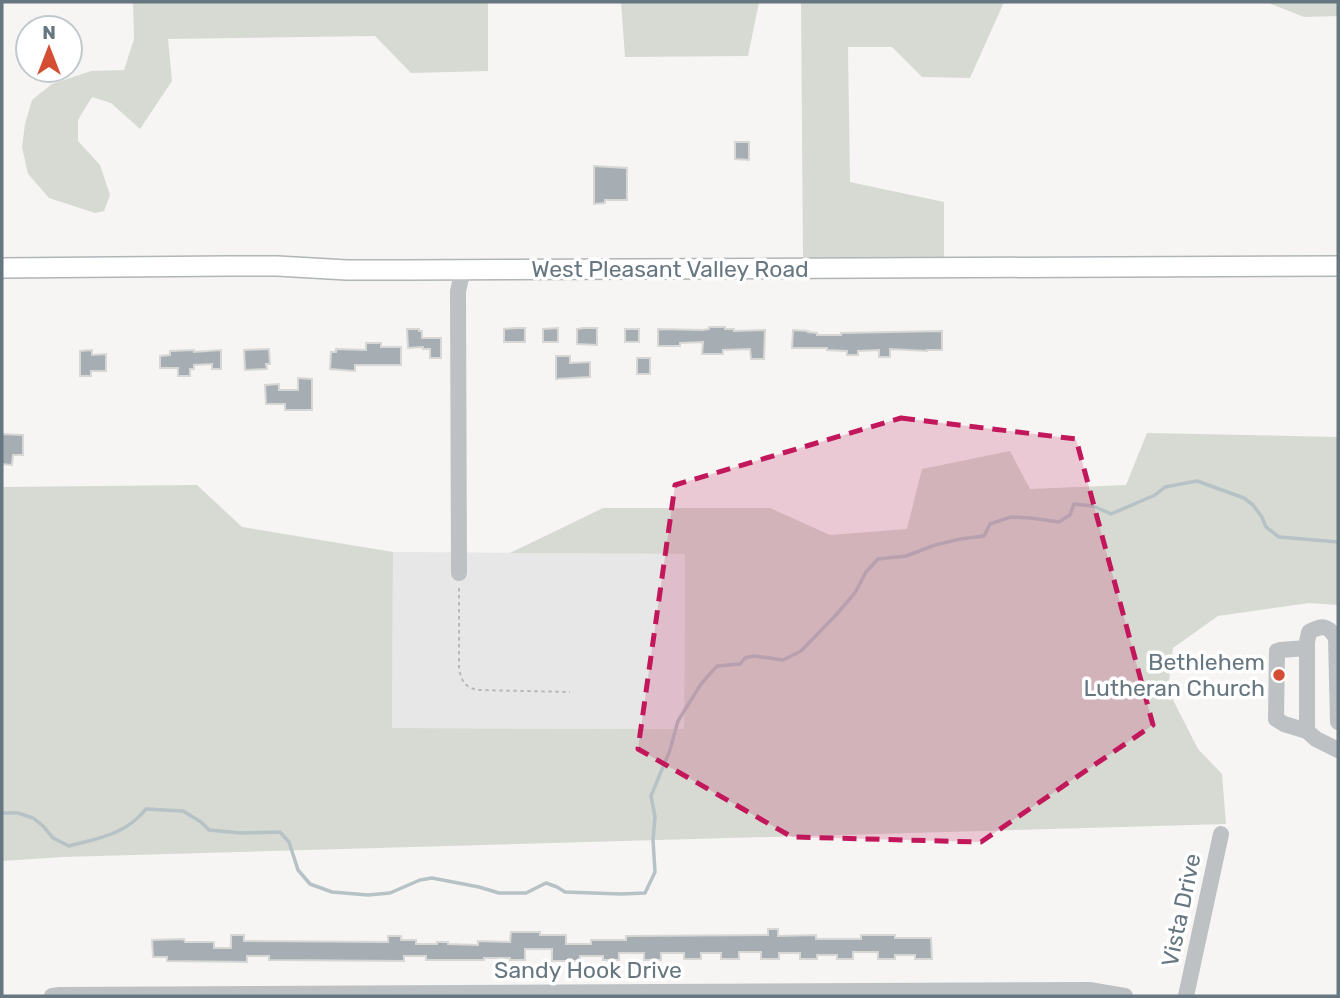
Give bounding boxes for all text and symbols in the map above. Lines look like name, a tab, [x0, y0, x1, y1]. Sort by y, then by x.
north arrow	[14, 14, 84, 84]
text: N	[42, 21, 56, 44]
street label: West Pleasant Valley Road	[531, 255, 809, 283]
place label: Bethlehem Lutheran Church	[1083, 648, 1265, 702]
marker: Bethlehem Lutheran Church	[1271, 667, 1287, 683]
street label: Vista Drive	[1155, 851, 1207, 969]
street label: Sandy Hook Drive	[494, 956, 682, 984]

